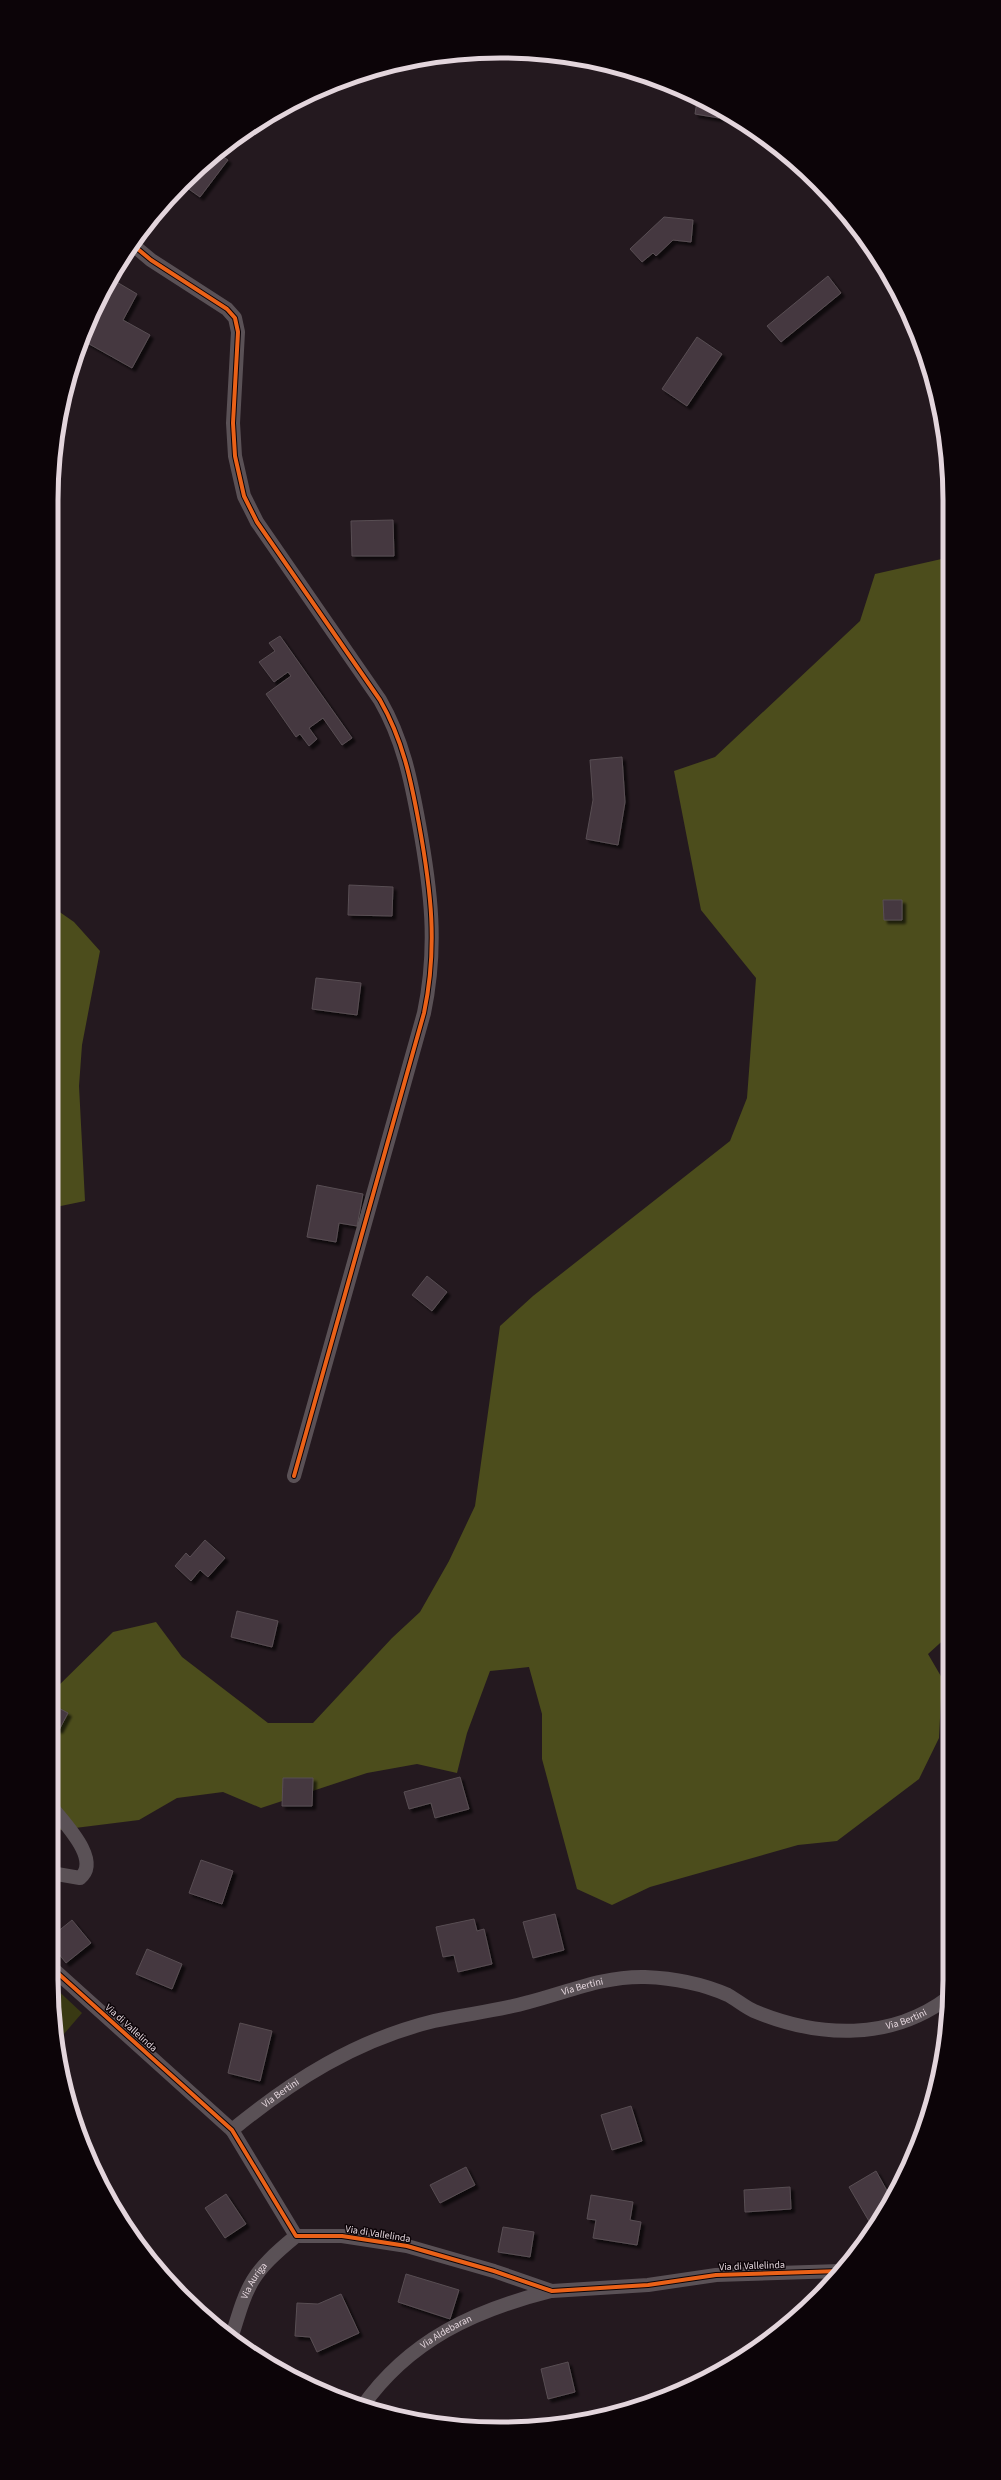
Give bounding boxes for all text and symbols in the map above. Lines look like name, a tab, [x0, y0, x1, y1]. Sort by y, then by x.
street label: Via Bertini	[560, 1974, 605, 1999]
street label: Via di Vallelinda	[102, 2001, 160, 2055]
street label: Via Bertini	[884, 2005, 929, 2033]
street label: Via Bertini	[259, 2075, 302, 2111]
street label: Via di Vallelinda	[344, 2222, 412, 2246]
street label: Via di Vallelinda	[719, 2258, 785, 2274]
street label: Via Auriga	[238, 2259, 271, 2301]
street label: Via Aldebaran	[418, 2312, 474, 2352]

